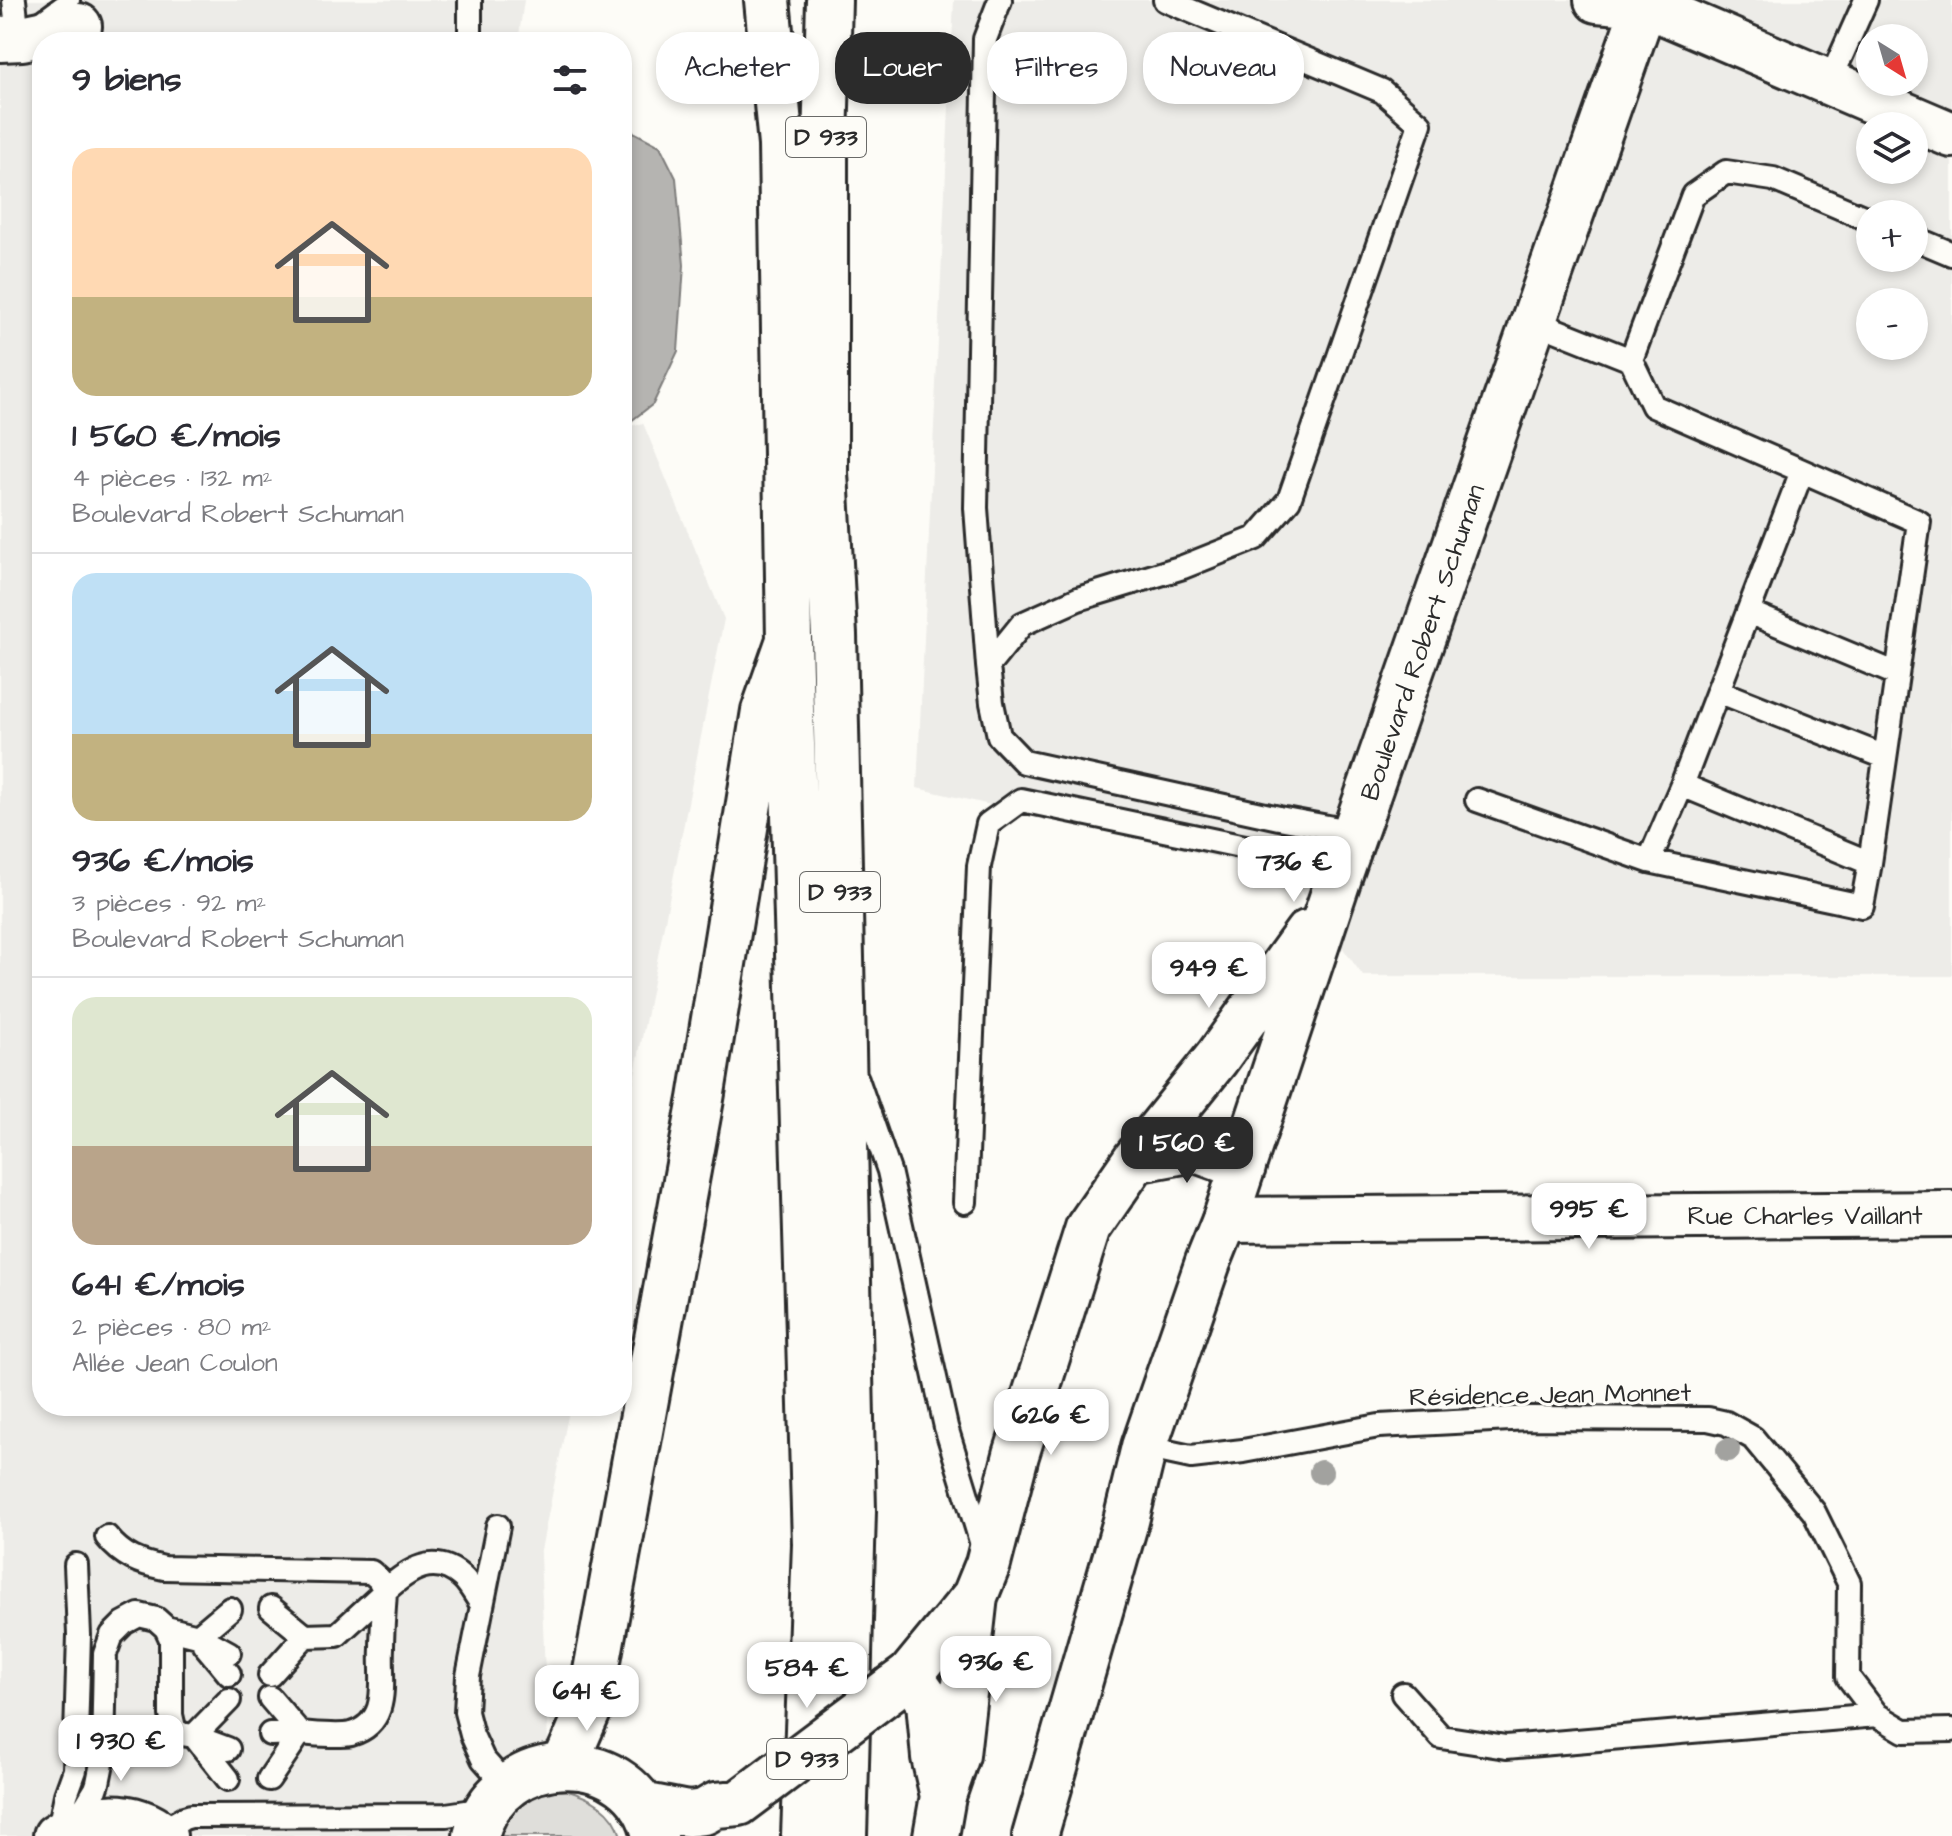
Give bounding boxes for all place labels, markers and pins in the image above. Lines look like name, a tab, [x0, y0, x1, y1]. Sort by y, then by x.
pin: 736 €	[1238, 836, 1350, 904]
pin: 949 €	[1153, 942, 1265, 1010]
pin: 1 560 €	[1113, 1117, 1261, 1185]
pin: 995 €	[1533, 1183, 1645, 1251]
pin: 626 €	[995, 1389, 1107, 1457]
pin: 936 €	[940, 1636, 1052, 1704]
pin: 584 €	[751, 1642, 863, 1710]
pin: 641 €	[531, 1665, 643, 1733]
pin: 1 930 €	[47, 1715, 195, 1783]

